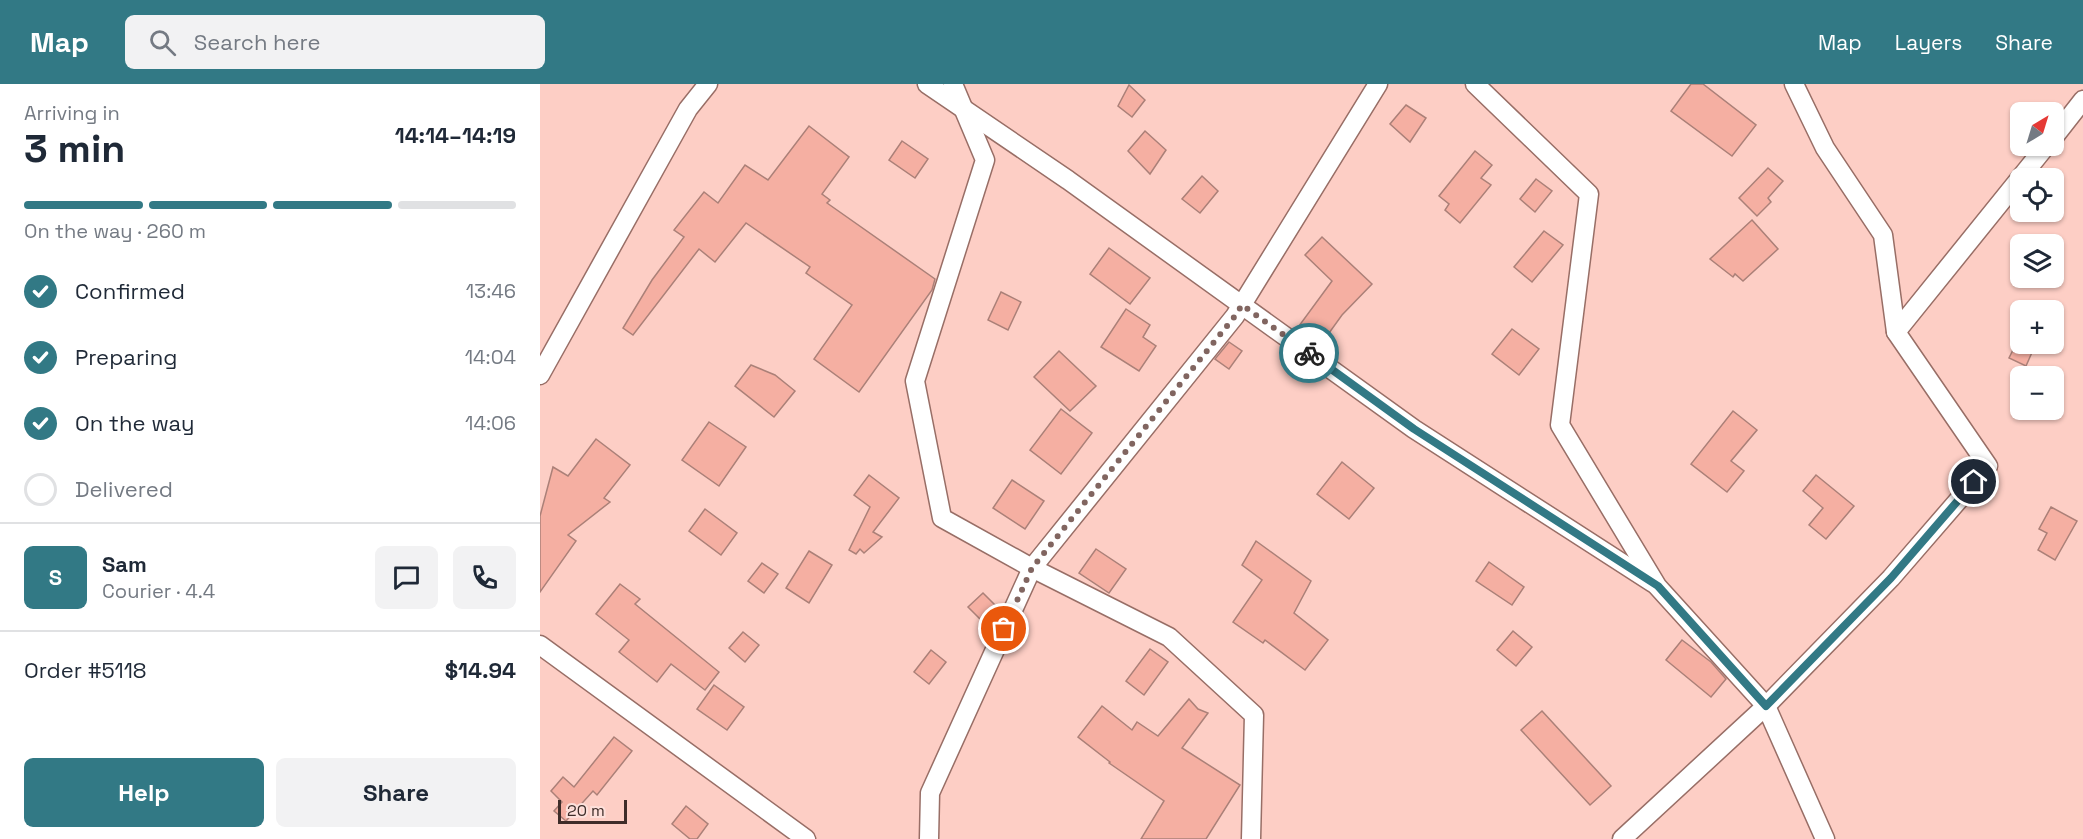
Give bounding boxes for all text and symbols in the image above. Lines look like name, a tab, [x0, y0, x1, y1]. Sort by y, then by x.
search box	[125, 15, 545, 69]
text: Map	[30, 24, 89, 60]
icon: search	[146, 26, 179, 59]
text: Search here	[194, 28, 321, 56]
text: Map	[1818, 29, 1862, 56]
text: Layers	[1895, 29, 1962, 56]
text: Share	[1995, 29, 2053, 56]
text: Arriving in	[24, 100, 120, 126]
north arrow	[2010, 102, 2064, 156]
map controls	[2010, 102, 2064, 420]
text: 14:14–14:19	[395, 121, 516, 149]
text: 3 min	[24, 124, 125, 173]
button: locate	[2010, 168, 2064, 222]
text: On the way · 260 m	[24, 218, 206, 244]
button: layers	[2010, 234, 2064, 288]
icon: check	[24, 275, 57, 308]
text: Confirmed	[75, 277, 185, 305]
text: 13:46	[466, 278, 516, 304]
button: +	[2010, 300, 2064, 354]
courier	[1279, 323, 1339, 383]
icon: bike	[1293, 337, 1326, 370]
icon: check	[24, 341, 57, 374]
text: Preparing	[75, 343, 177, 371]
text: 14:04	[465, 344, 516, 370]
button: −	[2010, 366, 2064, 420]
icon: check	[24, 407, 57, 440]
text: On the way	[75, 409, 194, 437]
text: 14:06	[465, 410, 516, 436]
pin	[1948, 456, 1999, 507]
icon: home	[1957, 465, 1990, 498]
text: Delivered	[75, 475, 173, 503]
button: chat	[375, 546, 438, 609]
button: phone	[453, 546, 516, 609]
text: Sam	[102, 550, 147, 578]
text: S	[49, 563, 62, 591]
text: Courier · 4.4	[102, 578, 215, 604]
pin	[978, 603, 1029, 654]
icon: bag	[987, 612, 1020, 645]
text: Order #5118	[24, 656, 147, 684]
text: $14.94	[445, 656, 516, 684]
button: Help	[24, 758, 264, 827]
button: Share	[276, 758, 516, 827]
scale bar	[558, 797, 627, 824]
text: 20 m	[567, 800, 605, 821]

